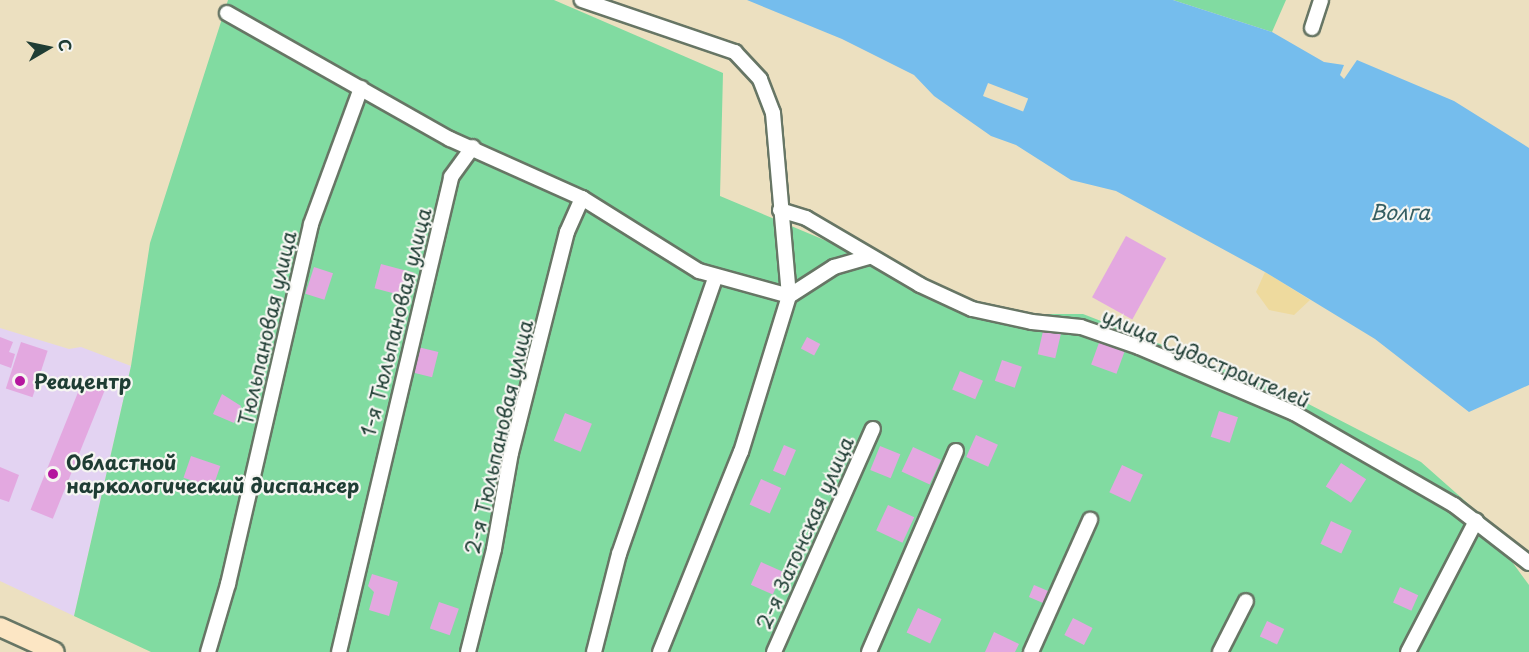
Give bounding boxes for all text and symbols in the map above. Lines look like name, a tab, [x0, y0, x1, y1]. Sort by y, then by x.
north arrow	[18, 18, 78, 78]
text: С	[53, 37, 79, 53]
water label: Волга	[1370, 198, 1430, 224]
street label: 1-я Тюльпановая улица	[356, 205, 436, 439]
street label: Тюльпановая улица	[233, 228, 301, 428]
street label: улица Судостроителей	[1098, 303, 1314, 413]
street label: 2-я Тюльпановая улица	[460, 317, 538, 557]
place label: Реацентр	[34, 369, 131, 393]
marker: Реацентр	[11, 372, 29, 390]
street label: 2-я Затонская улица	[751, 432, 859, 634]
place label: Областной наркологический диспансер	[66, 450, 360, 497]
marker: Областной наркологический диспансер	[44, 465, 62, 483]

